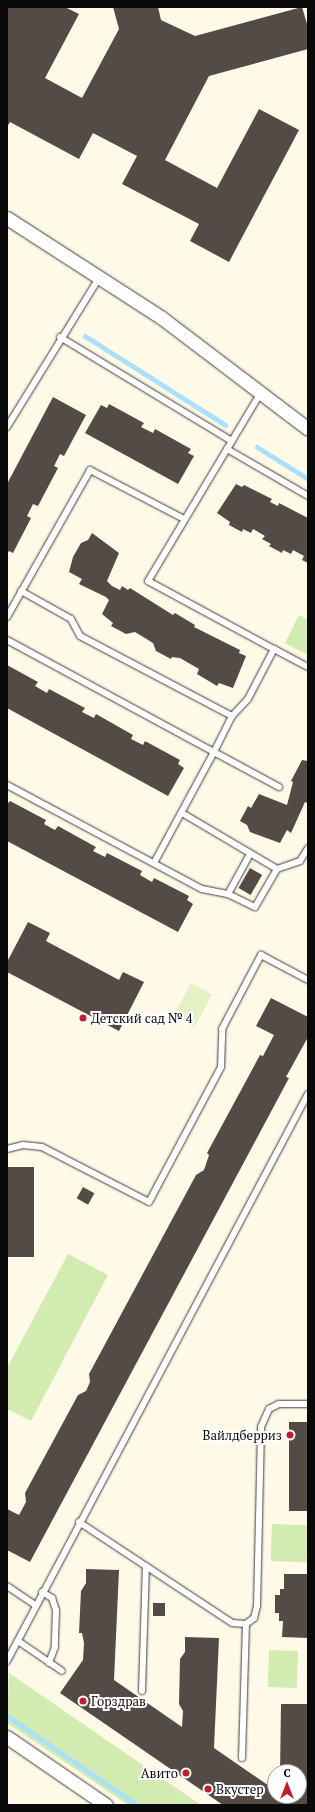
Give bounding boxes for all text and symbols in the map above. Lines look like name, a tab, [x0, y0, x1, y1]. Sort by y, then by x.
place label: Детский сад № 4	[91, 1010, 193, 1026]
marker: Детский сад № 4	[78, 1013, 88, 1023]
place label: Вайлдберриз	[203, 1427, 282, 1443]
marker: Вайлдберриз	[285, 1430, 295, 1440]
place label: Горздрав	[91, 1693, 146, 1709]
marker: Горздрав	[78, 1696, 88, 1706]
north arrow	[267, 1764, 307, 1804]
place label: Авито	[141, 1765, 178, 1781]
text: С	[283, 1766, 291, 1780]
marker: Авито	[181, 1768, 191, 1778]
place label: Вкустер	[216, 1781, 264, 1797]
marker: Вкустер	[203, 1784, 213, 1794]

